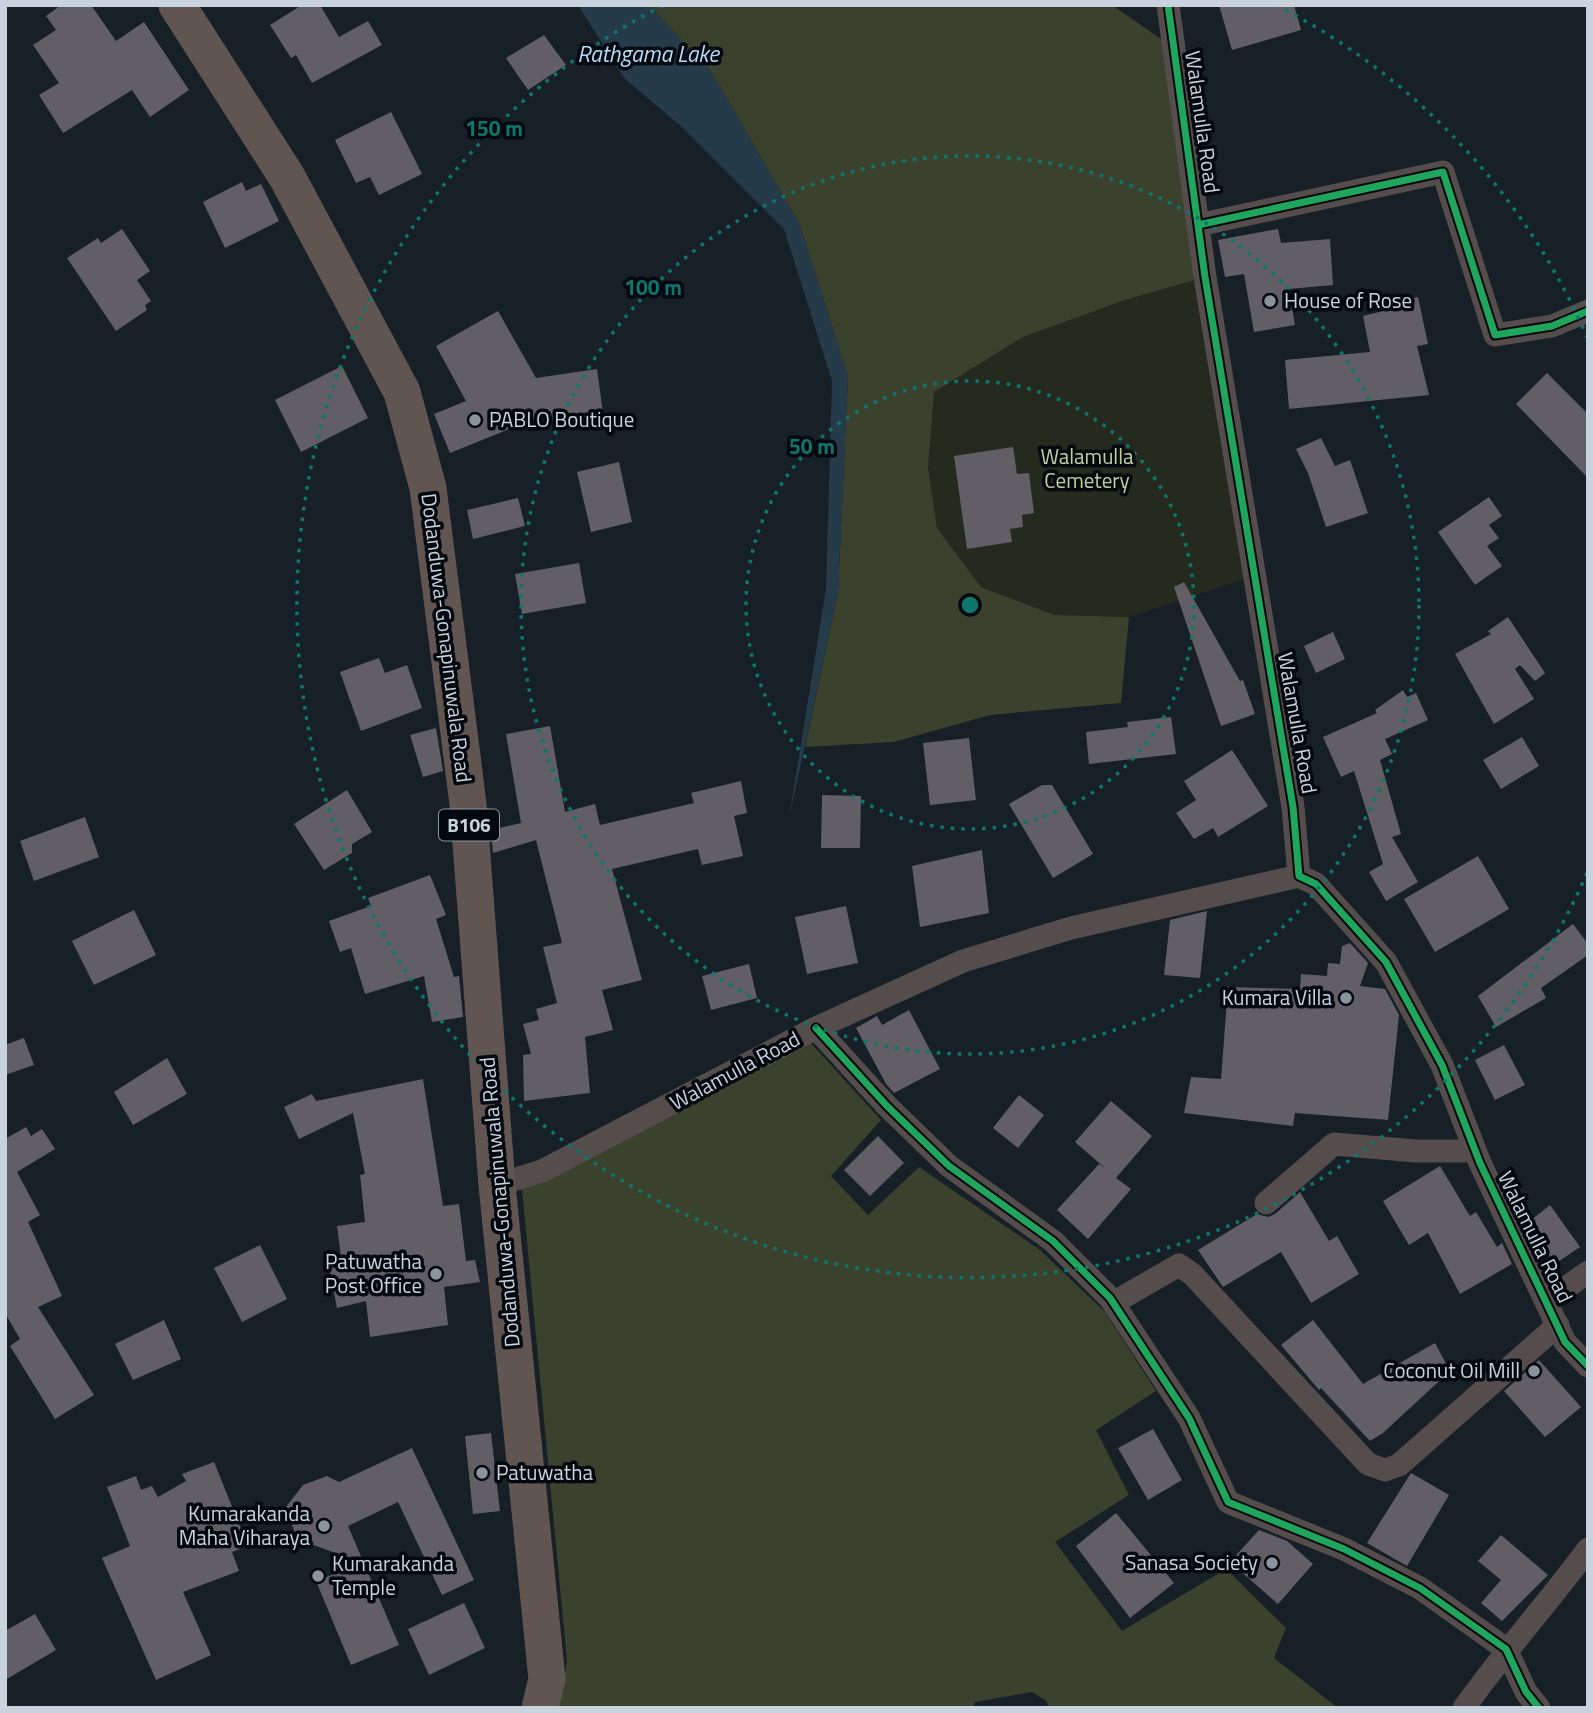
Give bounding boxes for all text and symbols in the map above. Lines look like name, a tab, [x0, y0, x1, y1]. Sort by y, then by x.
water label: Rathgama Lake	[577, 36, 720, 71]
street label: Walamulla Road	[1177, 49, 1229, 195]
text: 150 m	[465, 112, 523, 144]
text: 100 m	[624, 271, 682, 303]
place label: House of Rose	[1284, 284, 1412, 316]
marker: House of Rose	[1262, 293, 1278, 309]
place label: PABLO Boutique	[489, 403, 634, 435]
marker: PABLO Boutique	[467, 412, 483, 428]
text: 50 m	[789, 430, 835, 462]
park label: Walamulla Cemetery	[1040, 440, 1134, 496]
street label: Dodanduwa-Gonapinuwala Road	[413, 491, 481, 784]
centre of rings	[958, 593, 982, 617]
street label: Walamulla Road	[1270, 650, 1326, 796]
road number: B106	[439, 810, 499, 840]
place label: Kumara Villa	[1222, 981, 1332, 1013]
marker: Kumara Villa	[1338, 990, 1354, 1006]
street label: Walamulla Road	[664, 1022, 805, 1118]
street label: Dodanduwa-Gonapinuwala Road	[470, 1056, 528, 1349]
street label: Walamulla Road	[1490, 1165, 1582, 1308]
place label: Patuwatha Post Office	[325, 1245, 422, 1301]
marker: Patuwatha Post Office	[428, 1266, 444, 1282]
place label: Coconut Oil Mill	[1383, 1354, 1520, 1386]
marker: Coconut Oil Mill	[1526, 1363, 1542, 1379]
place label: Patuwatha	[496, 1456, 593, 1488]
marker: Patuwatha	[474, 1465, 490, 1481]
place label: Kumarakanda Maha Viharaya	[179, 1497, 310, 1553]
marker: Kumarakanda Maha Viharaya	[316, 1518, 332, 1534]
place label: Sanasa Society	[1125, 1546, 1258, 1578]
place label: Kumarakanda Temple	[332, 1547, 455, 1603]
marker: Sanasa Society	[1264, 1555, 1280, 1571]
marker: Kumarakanda Temple	[310, 1568, 326, 1584]

